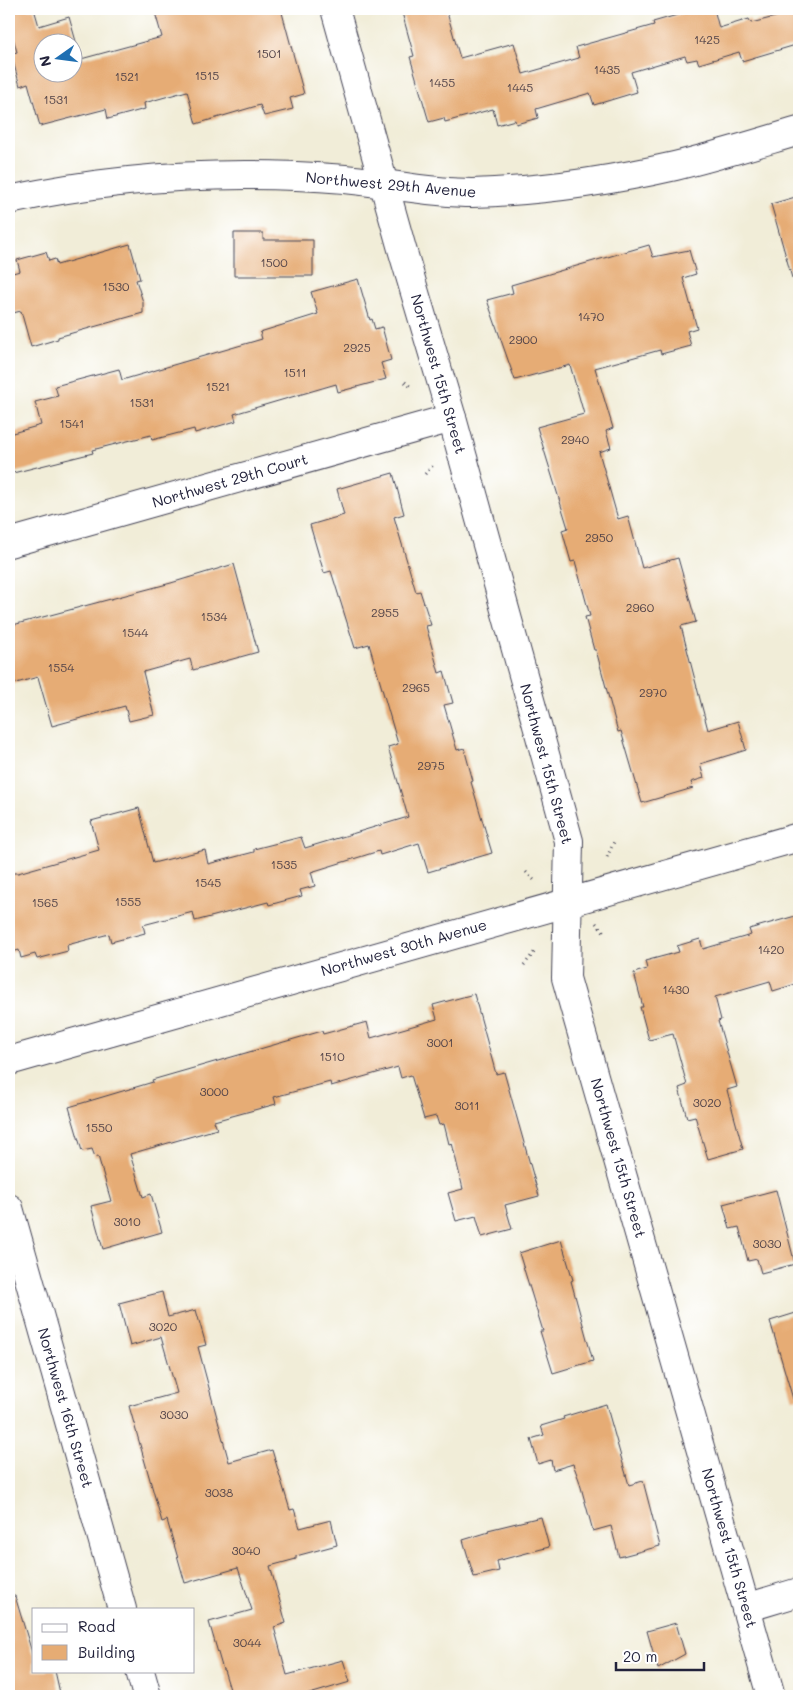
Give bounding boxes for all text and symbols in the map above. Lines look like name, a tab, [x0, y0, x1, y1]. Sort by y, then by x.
house number: 1425	[694, 31, 720, 47]
north arrow	[32, 32, 82, 82]
house number: 1501	[256, 45, 282, 61]
text: N	[34, 54, 55, 69]
house number: 1435	[594, 61, 620, 77]
house number: 1515	[195, 67, 219, 83]
house number: 1521	[115, 68, 139, 84]
house number: 1455	[429, 74, 455, 90]
house number: 1445	[507, 79, 533, 95]
house number: 1531	[44, 91, 68, 107]
street label: Northwest 29th Avenue	[305, 167, 477, 201]
house number: 1500	[260, 254, 288, 270]
house number: 1530	[103, 278, 130, 294]
street label: Northwest 15th Street	[407, 292, 471, 456]
house number: 1470	[578, 308, 605, 324]
house number: 2900	[509, 331, 538, 347]
house number: 2925	[343, 339, 371, 355]
house number: 1511	[283, 364, 307, 380]
house number: 1521	[206, 378, 230, 394]
house number: 1531	[130, 394, 154, 410]
house number: 1541	[60, 415, 84, 431]
house number: 2940	[561, 431, 590, 447]
street label: Northwest 29th Court	[149, 448, 310, 512]
house number: 2950	[585, 529, 614, 545]
house number: 2960	[626, 599, 655, 615]
house number: 2955	[371, 604, 399, 620]
house number: 1534	[201, 608, 227, 624]
house number: 1544	[122, 624, 148, 640]
house number: 1554	[48, 659, 74, 675]
house number: 2965	[402, 679, 430, 695]
street label: Northwest 15th Street	[516, 681, 578, 846]
house number: 2970	[639, 684, 668, 700]
house number: 2975	[417, 757, 445, 773]
house number: 1535	[271, 856, 297, 872]
house number: 1545	[195, 874, 221, 890]
house number: 1555	[115, 893, 141, 909]
house number: 1565	[32, 894, 58, 910]
street label: Northwest 30th Avenue	[318, 914, 489, 980]
house number: 1420	[758, 941, 785, 957]
house number: 1430	[663, 981, 690, 997]
house number: 3001	[426, 1034, 454, 1050]
house number: 1510	[319, 1048, 345, 1064]
street label: Northwest 15th Street	[587, 1076, 651, 1240]
house number: 3000	[199, 1083, 229, 1099]
house number: 3020	[693, 1094, 722, 1110]
house number: 3011	[454, 1097, 480, 1113]
house number: 1550	[86, 1119, 113, 1135]
house number: 3010	[113, 1213, 141, 1229]
house number: 3030	[753, 1235, 782, 1251]
house number: 3020	[149, 1318, 178, 1334]
street label: Northwest 16th Street	[34, 1325, 98, 1490]
house number: 3030	[160, 1406, 189, 1422]
street label: Northwest 15th Street	[698, 1466, 762, 1630]
house number: 3038	[205, 1484, 233, 1500]
house number: 3040	[232, 1542, 261, 1558]
legend	[32, 1608, 195, 1672]
text: Road	[78, 1616, 115, 1636]
house number: 3044	[233, 1634, 261, 1650]
scale bar	[616, 1640, 703, 1672]
text: Building	[78, 1642, 135, 1662]
text: 20 m	[623, 1646, 657, 1666]

